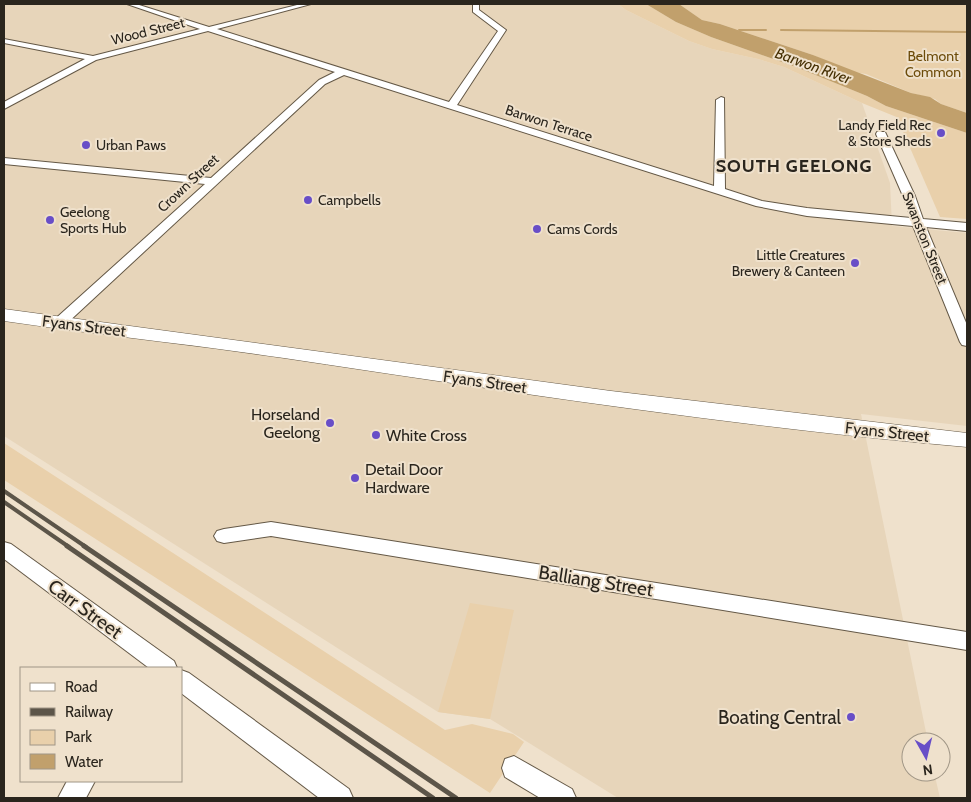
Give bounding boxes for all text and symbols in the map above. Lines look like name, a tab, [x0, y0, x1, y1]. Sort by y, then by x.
street label: Wood Street	[109, 13, 187, 49]
water label: Barwon River	[773, 44, 855, 88]
park label: Belmont Common	[905, 47, 961, 81]
street label: Barwon Terrace	[503, 100, 595, 146]
place label: Landy Field Rec & Store Sheds	[838, 116, 931, 150]
marker: Landy Field Rec & Store Sheds	[935, 127, 947, 139]
place label: Urban Paws	[96, 136, 166, 154]
marker: Urban Paws	[80, 139, 92, 151]
street label: Crown Street	[154, 150, 223, 216]
district label: SOUTH GEELONG	[716, 155, 872, 177]
street label: Swanston Street	[898, 189, 952, 287]
place label: Campbells	[318, 191, 381, 209]
marker: Campbells	[302, 194, 314, 206]
place label: Geelong Sports Hub	[60, 203, 127, 237]
marker: Geelong Sports Hub	[44, 214, 56, 226]
place label: Cams Cords	[547, 220, 618, 238]
marker: Cams Cords	[531, 223, 543, 235]
place label: Little Creatures Brewery & Canteen	[732, 246, 845, 280]
marker: Little Creatures Brewery & Canteen	[849, 257, 861, 269]
street label: Fyans Street	[41, 311, 128, 341]
street label: Fyans Street	[442, 367, 529, 397]
place label: Horseland Geelong	[251, 405, 321, 442]
marker: Horseland Geelong	[324, 417, 336, 429]
street label: Fyans Street	[844, 418, 930, 446]
place label: White Cross	[386, 426, 467, 445]
marker: White Cross	[370, 429, 382, 441]
place label: Detail Door Hardware	[365, 460, 444, 497]
marker: Detail Door Hardware	[349, 472, 361, 484]
street label: Balliang Street	[537, 561, 656, 602]
street label: Carr Street	[43, 574, 127, 644]
legend	[20, 667, 182, 782]
text: Road	[65, 678, 98, 696]
text: Railway	[65, 703, 114, 721]
place label: Boating Central	[718, 706, 842, 729]
marker: Boating Central	[845, 711, 857, 723]
text: Park	[65, 728, 92, 746]
north arrow	[901, 732, 951, 782]
text: Water	[65, 753, 103, 771]
text: N	[922, 760, 934, 779]

